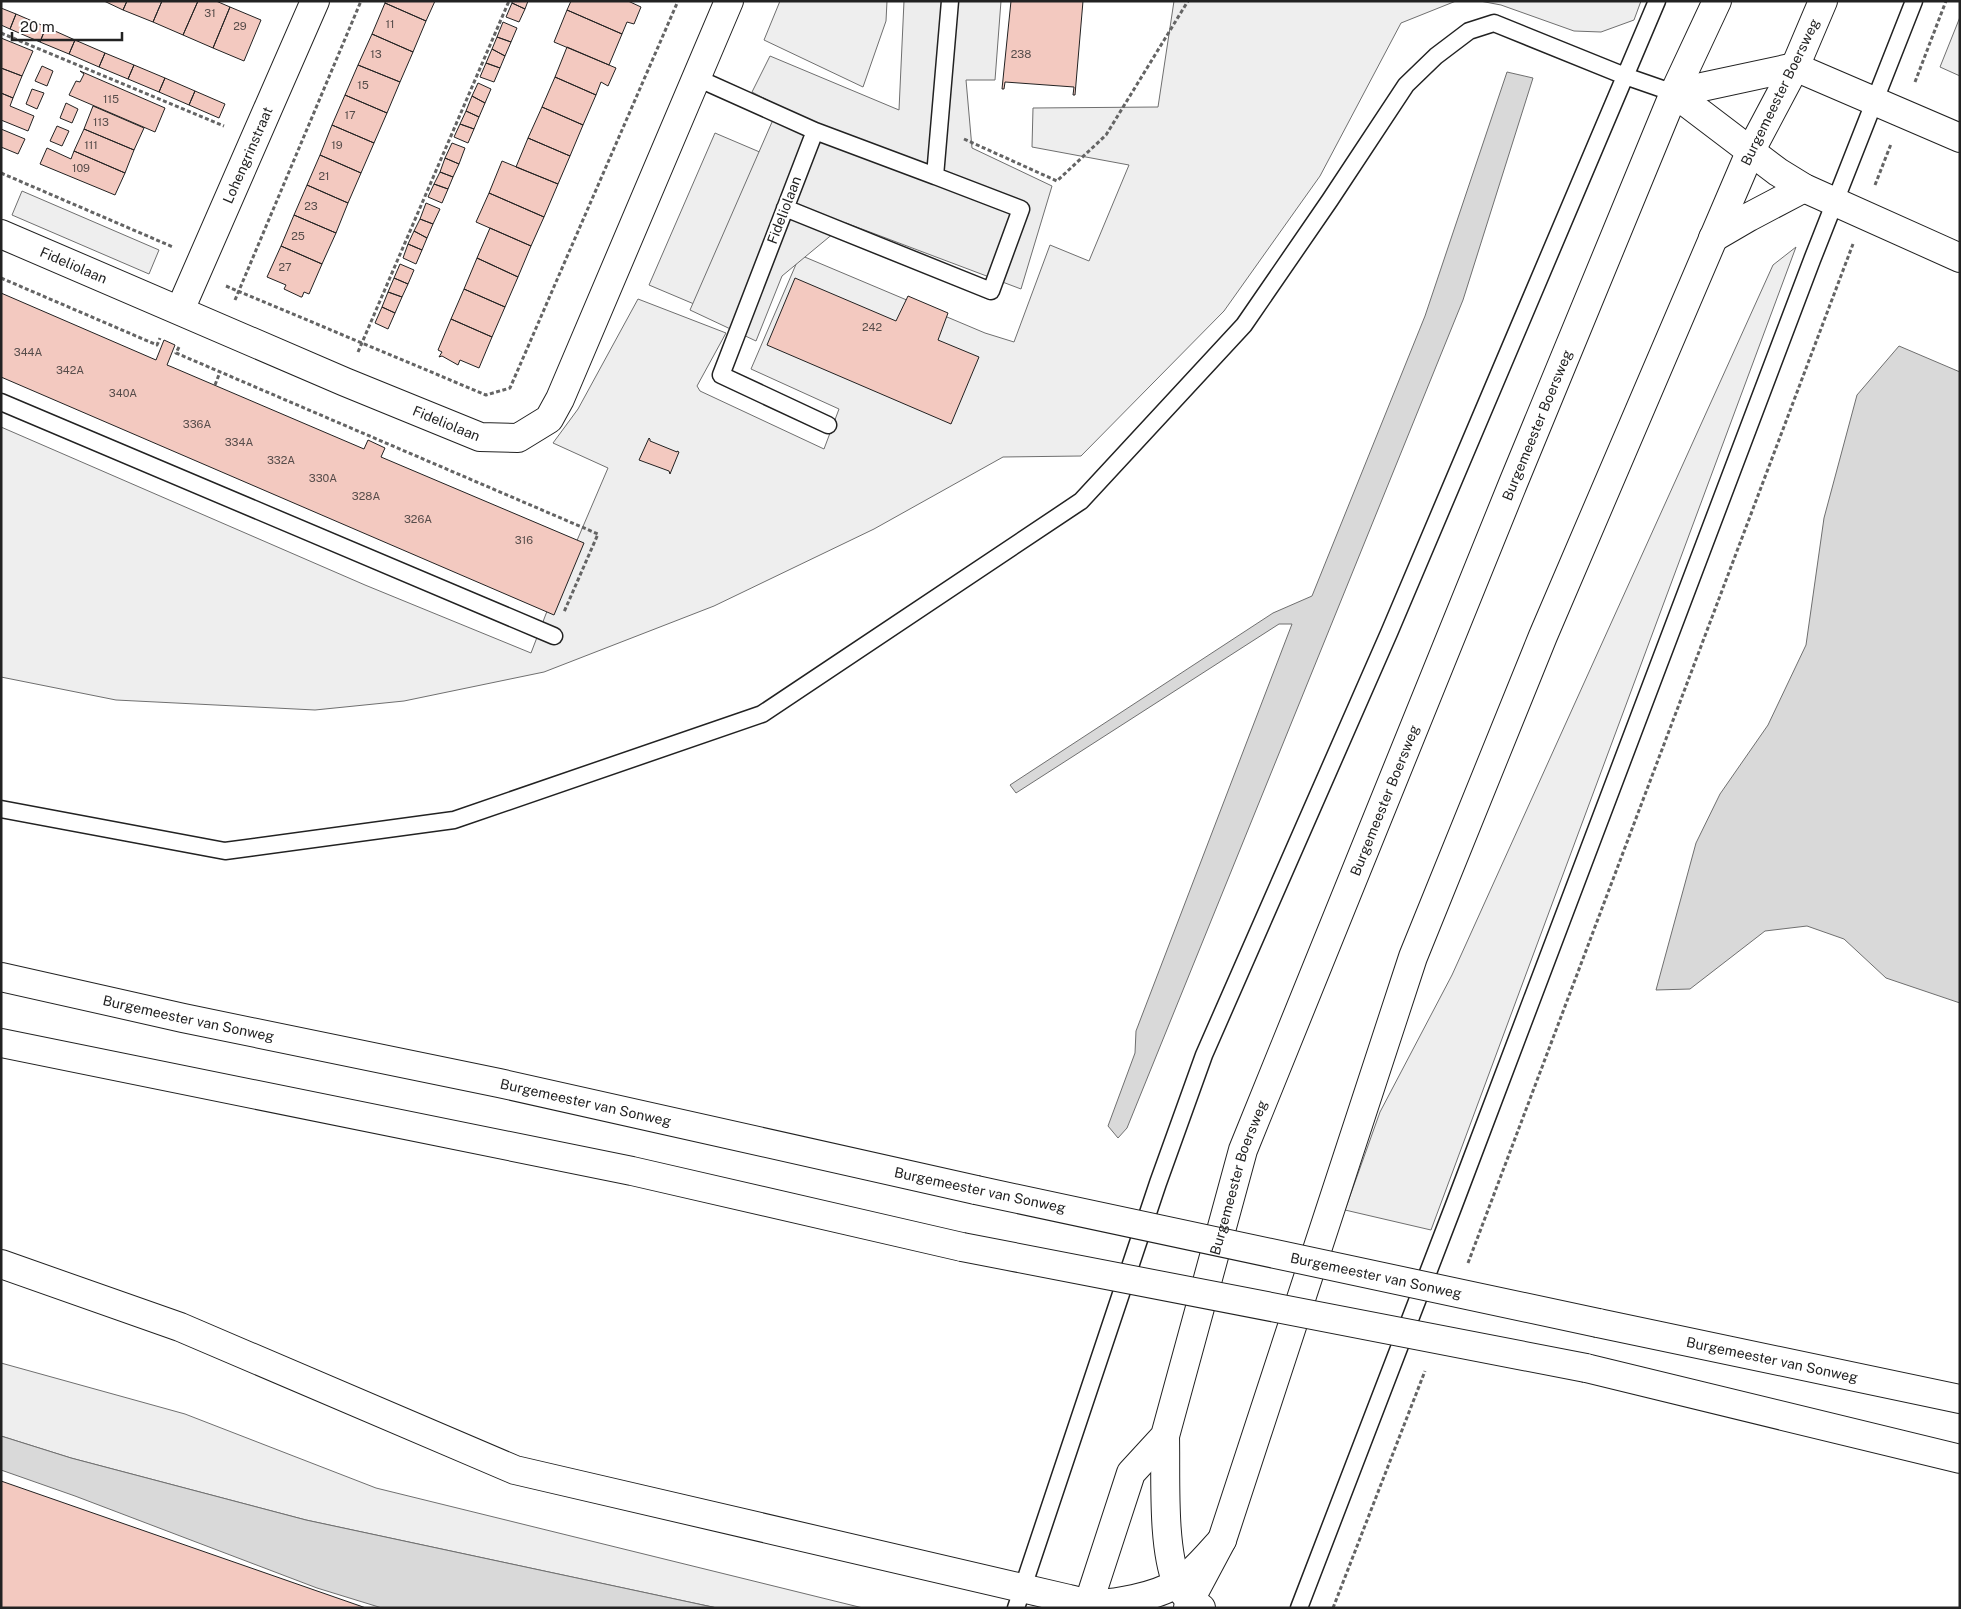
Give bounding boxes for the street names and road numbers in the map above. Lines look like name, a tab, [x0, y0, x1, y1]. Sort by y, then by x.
street label: Burgemeester Boersweg	[1737, 16, 1823, 168]
street label: Lohengrinstraat	[220, 104, 276, 206]
street label: Fideliolaan	[764, 174, 804, 246]
street label: Fideliolaan	[38, 244, 110, 287]
street label: Burgemeester Boersweg	[1499, 347, 1575, 503]
street label: Fideliolaan	[410, 402, 483, 444]
street label: Burgemeester Boersweg	[1347, 722, 1422, 878]
street label: Burgemeester van Sonweg	[101, 992, 276, 1045]
street label: Burgemeester van Sonweg	[499, 1075, 673, 1129]
street label: Burgemeester Boersweg	[1207, 1098, 1270, 1257]
street label: Burgemeester van Sonweg	[893, 1164, 1067, 1216]
street label: Burgemeester van Sonweg	[1289, 1249, 1463, 1302]
street label: Burgemeester van Sonweg	[1685, 1334, 1860, 1385]

